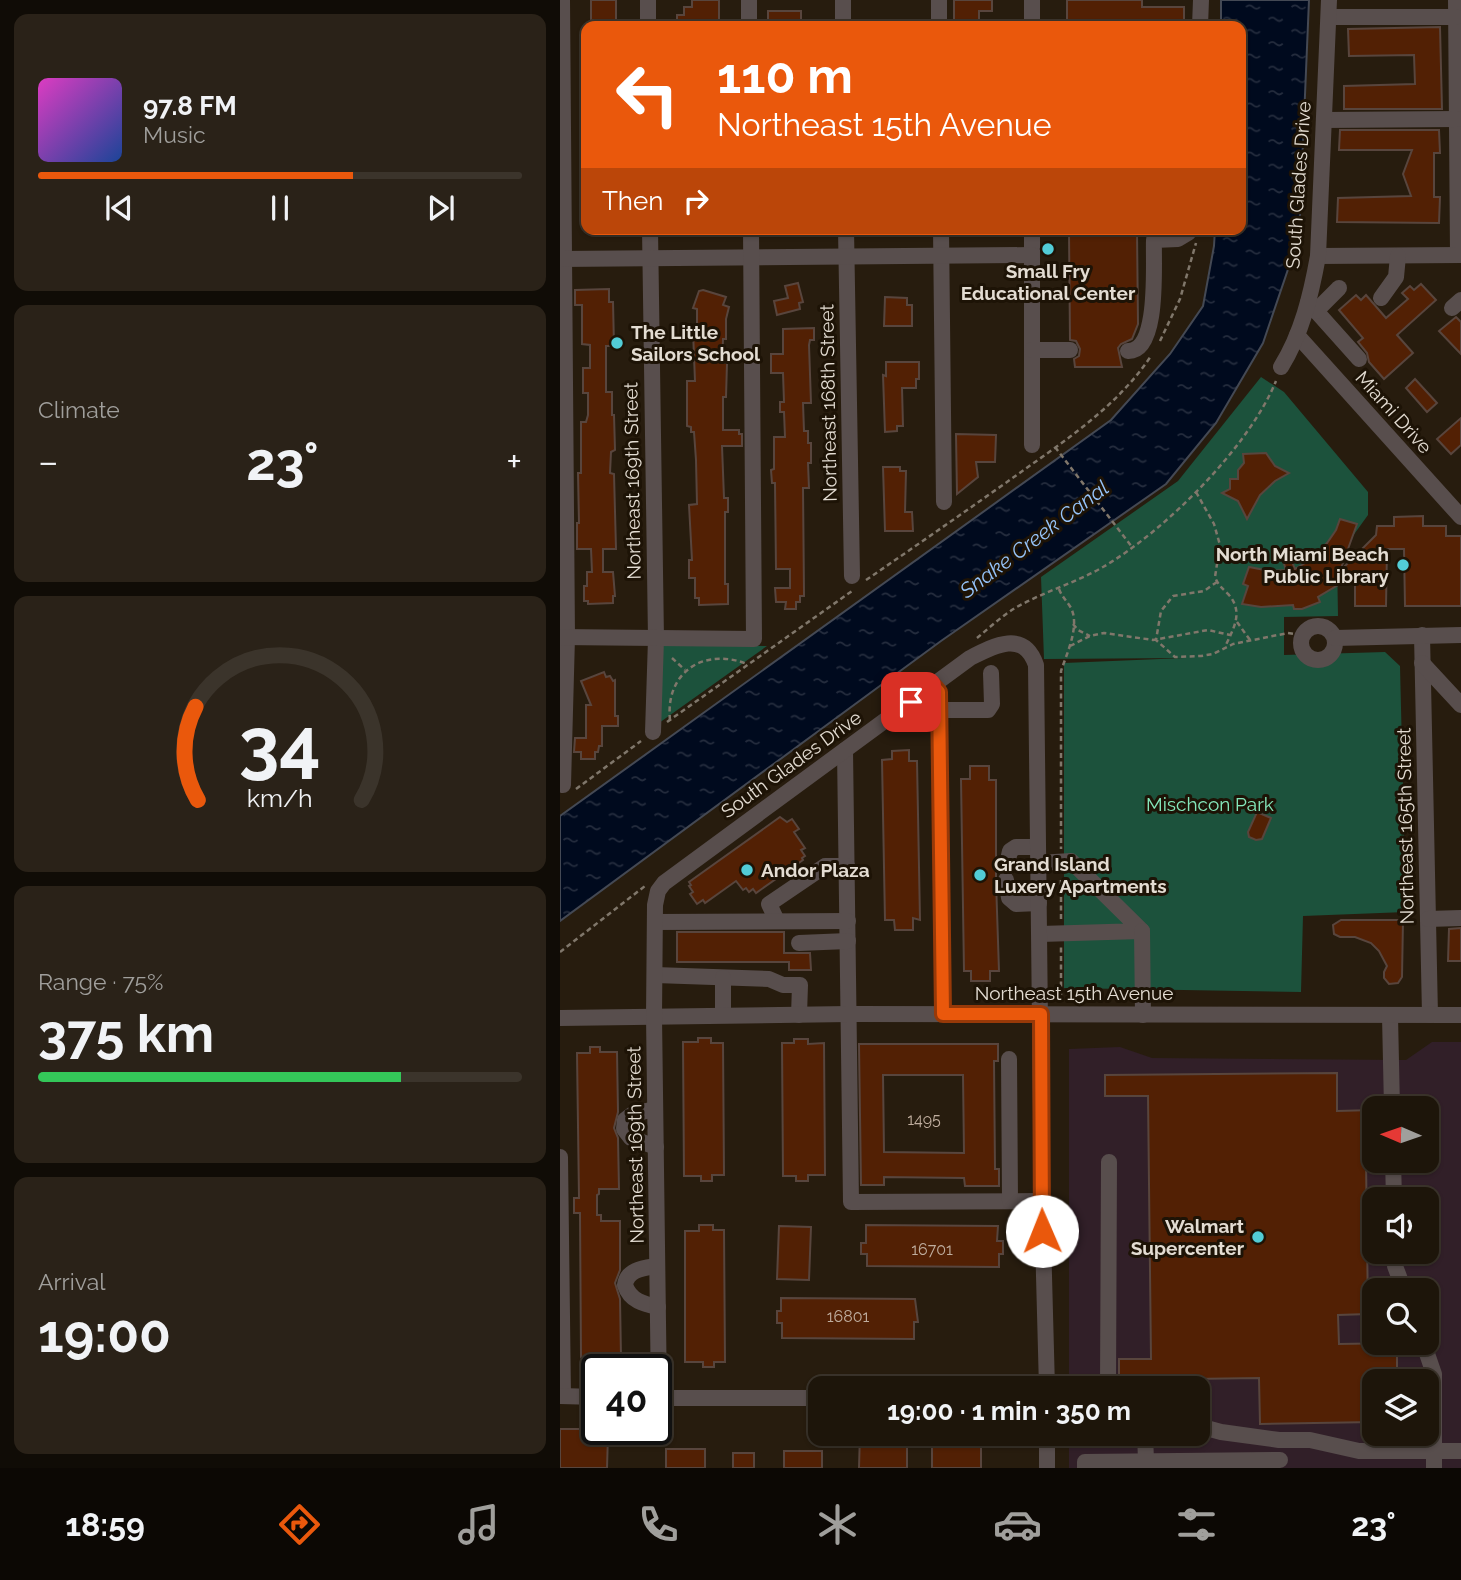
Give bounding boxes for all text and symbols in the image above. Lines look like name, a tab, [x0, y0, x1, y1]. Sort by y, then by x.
text: 110 m	[717, 47, 853, 104]
icon: left	[602, 49, 693, 140]
text: 97.8 FM	[143, 91, 237, 121]
street label: South Glades Drive	[1281, 100, 1315, 270]
text: Northeast 15th Avenue	[717, 106, 1052, 143]
text: Music	[143, 121, 206, 148]
icon: right	[677, 182, 715, 220]
text: Then	[602, 186, 663, 216]
icon: previous	[100, 189, 138, 227]
icon: pause	[261, 189, 299, 227]
icon: next	[422, 189, 460, 227]
marker: Small Fry Educational Center	[1040, 241, 1056, 257]
place label: Small Fry Educational Center	[961, 260, 1136, 304]
street label: Northeast 168th Street	[815, 303, 841, 502]
place label: The Little Sailors School	[631, 321, 761, 365]
marker: The Little Sailors School	[609, 335, 625, 351]
street label: Miami Drive	[1351, 366, 1437, 458]
street label: Northeast 169th Street	[619, 381, 645, 580]
text: Climate	[38, 396, 120, 423]
text: 23°	[246, 431, 319, 492]
text: −	[38, 439, 58, 484]
text: +	[506, 439, 522, 484]
water label: Snake Creek Canal	[954, 475, 1113, 604]
place label: North Miami Beach Public Library	[1216, 543, 1390, 587]
marker: North Miami Beach Public Library	[1395, 557, 1411, 573]
pin	[881, 672, 941, 732]
icon: arrive	[892, 683, 930, 721]
text: 34	[239, 702, 321, 787]
street label: South Glades Drive	[717, 706, 865, 822]
street label: Northeast 165th Street	[1392, 727, 1418, 925]
text: km/h	[247, 783, 313, 813]
park label: Mischcon Park	[1146, 793, 1274, 815]
place label: Grand Island Luxery Apartments	[994, 853, 1167, 897]
place label: Andor Plaza	[761, 859, 870, 881]
marker: Andor Plaza	[739, 862, 755, 878]
marker: Grand Island Luxery Apartments	[972, 867, 988, 883]
text: Range · 75%	[38, 968, 163, 995]
street label: Northeast 15th Avenue	[975, 982, 1173, 1004]
text: 375 km	[38, 1003, 214, 1064]
street label: Northeast 169th Street	[622, 1045, 648, 1244]
north arrow	[1362, 1096, 1438, 1172]
map controls	[1362, 1096, 1439, 1446]
house number: 1495	[907, 1110, 941, 1129]
button: sound	[1362, 1187, 1439, 1264]
position arrow	[1005, 1194, 1079, 1268]
place label: Walmart Supercenter	[1131, 1215, 1245, 1259]
marker: Walmart Supercenter	[1250, 1229, 1266, 1245]
house number: 16701	[911, 1240, 953, 1259]
text: Arrival	[38, 1268, 105, 1295]
button: search	[1362, 1278, 1439, 1355]
text: 19:00	[38, 1303, 171, 1364]
house number: 16801	[827, 1307, 869, 1326]
speed limit sign: 40	[581, 1354, 672, 1445]
button: layers	[1362, 1369, 1439, 1446]
text: 19:00 · 1 min · 350 m	[887, 1396, 1131, 1426]
icon: directions	[275, 1500, 324, 1549]
icon: music	[454, 1500, 503, 1549]
icon: phone	[634, 1500, 683, 1549]
icon: climate	[813, 1500, 862, 1549]
icon: car	[993, 1500, 1042, 1549]
icon: filters	[1172, 1500, 1221, 1549]
text: 18:59	[65, 1506, 145, 1543]
text: 23°	[1351, 1506, 1396, 1543]

